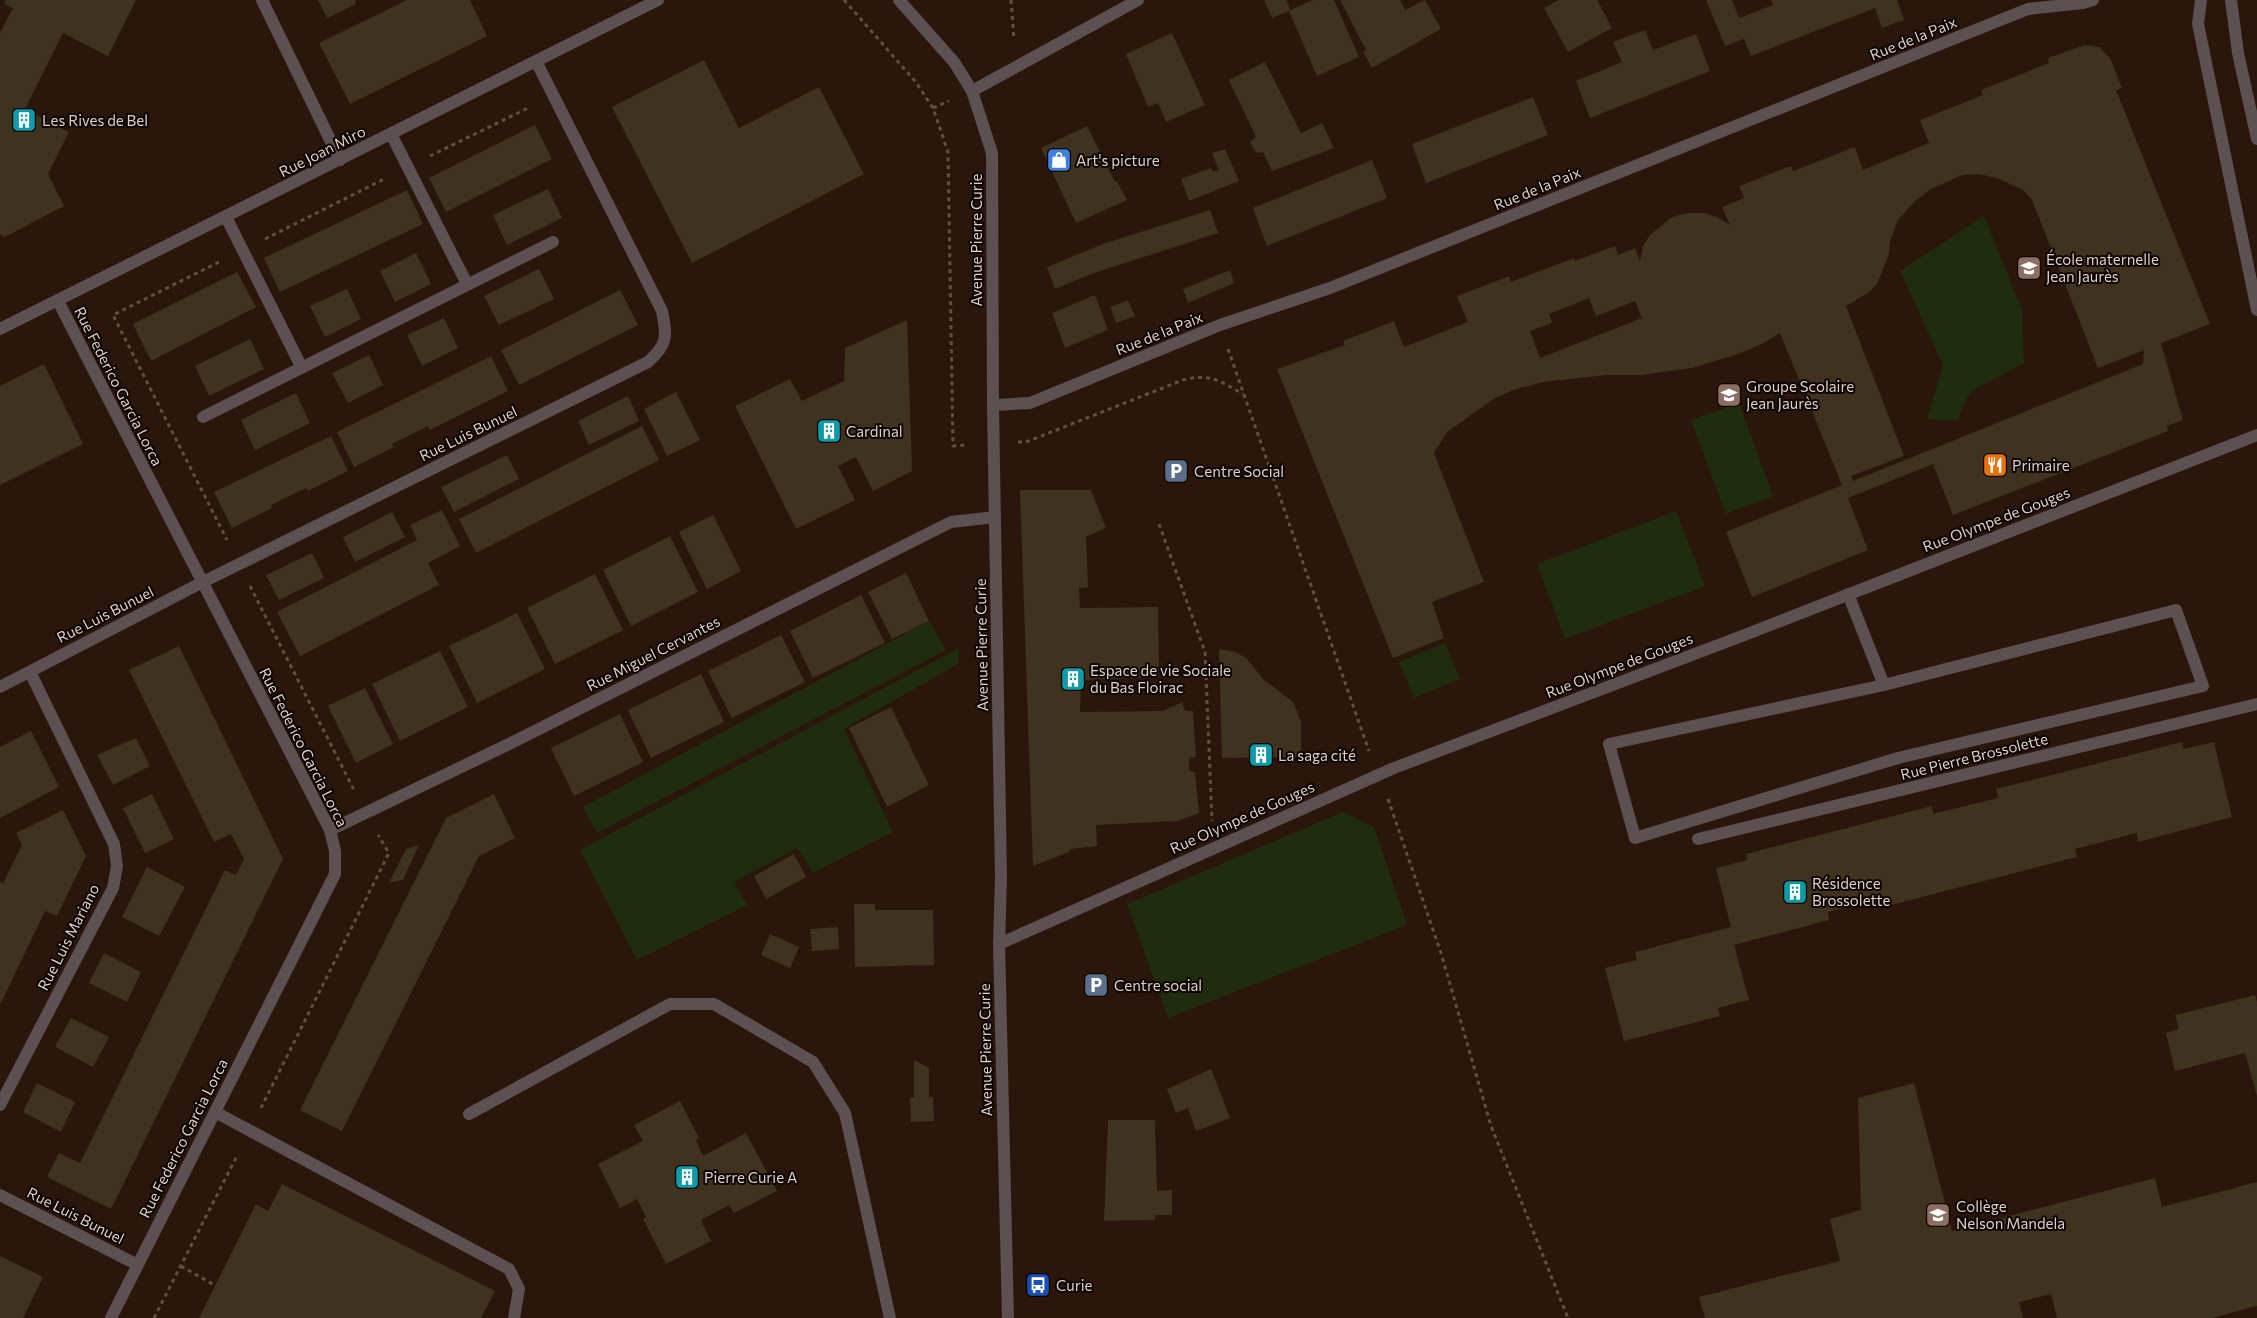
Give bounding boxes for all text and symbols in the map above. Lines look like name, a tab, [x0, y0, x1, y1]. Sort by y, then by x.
street label: Rue de la Paix	[1867, 12, 1959, 64]
building icon: Les Rives de Bel	[11, 107, 37, 133]
place label: Les Rives de Bel	[42, 111, 148, 129]
street label: Rue Joan Miro	[276, 121, 368, 181]
shop icon: Art's picture	[1046, 147, 1072, 173]
place label: Art's picture	[1076, 151, 1160, 169]
street label: Rue de la Paix	[1491, 162, 1583, 214]
street label: Avenue Pierre Curie	[967, 173, 985, 306]
place label: École maternelle Jean Jaurès	[2046, 249, 2159, 285]
school or university icon: École maternelle Jean Jaurès	[2016, 255, 2042, 281]
street label: Rue Federico Garcia Lorca	[71, 303, 167, 469]
street label: Rue de la Paix	[1113, 307, 1205, 359]
place label: Groupe Scolaire Jean Jaurès	[1746, 377, 1854, 412]
school or university icon: Groupe Scolaire Jean Jaurès	[1716, 382, 1742, 408]
street label: Rue Luis Bunuel	[416, 402, 520, 464]
building icon: Cardinal	[816, 418, 842, 444]
place label: Cardinal	[846, 422, 903, 440]
restaurant icon: Primaire	[1982, 452, 2008, 478]
place label: Primaire	[2012, 456, 2070, 474]
parking icon: Centre Social	[1163, 458, 1189, 484]
place label: Centre Social	[1194, 462, 1284, 480]
street label: Rue Olympe de Gouges	[1920, 483, 2072, 555]
street label: Avenue Pierre Curie	[971, 578, 991, 712]
street label: Rue Luis Bunuel	[54, 582, 156, 646]
street label: Rue Miguel Cervantes	[583, 611, 723, 694]
street label: Rue Olympe de Gouges	[1543, 629, 1695, 701]
place label: Espace de vie Sociale du Bas Floirac	[1090, 661, 1231, 696]
street label: Rue Federico Garcia Lorca	[256, 664, 352, 830]
building icon: Espace de vie Sociale du Bas Floirac	[1060, 666, 1086, 692]
street label: Rue Pierre Brossolette	[1898, 729, 2050, 783]
building icon: La saga cité	[1248, 742, 1274, 768]
place label: La saga cité	[1278, 746, 1356, 764]
street label: Rue Olympe de Gouges	[1167, 777, 1317, 857]
place label: Résidence Brossolette	[1812, 874, 1891, 909]
building icon: Résidence Brossolette	[1782, 879, 1808, 905]
street label: Rue Luis Mariano	[33, 881, 103, 993]
parking icon: Centre social	[1083, 972, 1109, 998]
place label: Centre social	[1114, 976, 1202, 994]
street label: Avenue Pierre Curie	[975, 983, 995, 1117]
street label: Rue Federico Garcia Lorca	[135, 1055, 231, 1221]
building icon: Pierre Curie A	[674, 1164, 700, 1190]
place label: Pierre Curie A	[704, 1168, 797, 1186]
street label: Rue Luis Bunuel	[25, 1183, 127, 1247]
place label: Collège Nelson Mandela	[1956, 1197, 2065, 1232]
school or university icon: Collège Nelson Mandela	[1925, 1202, 1951, 1228]
bus stop icon: Curie	[1025, 1272, 1051, 1298]
place label: Curie	[1056, 1276, 1092, 1294]

